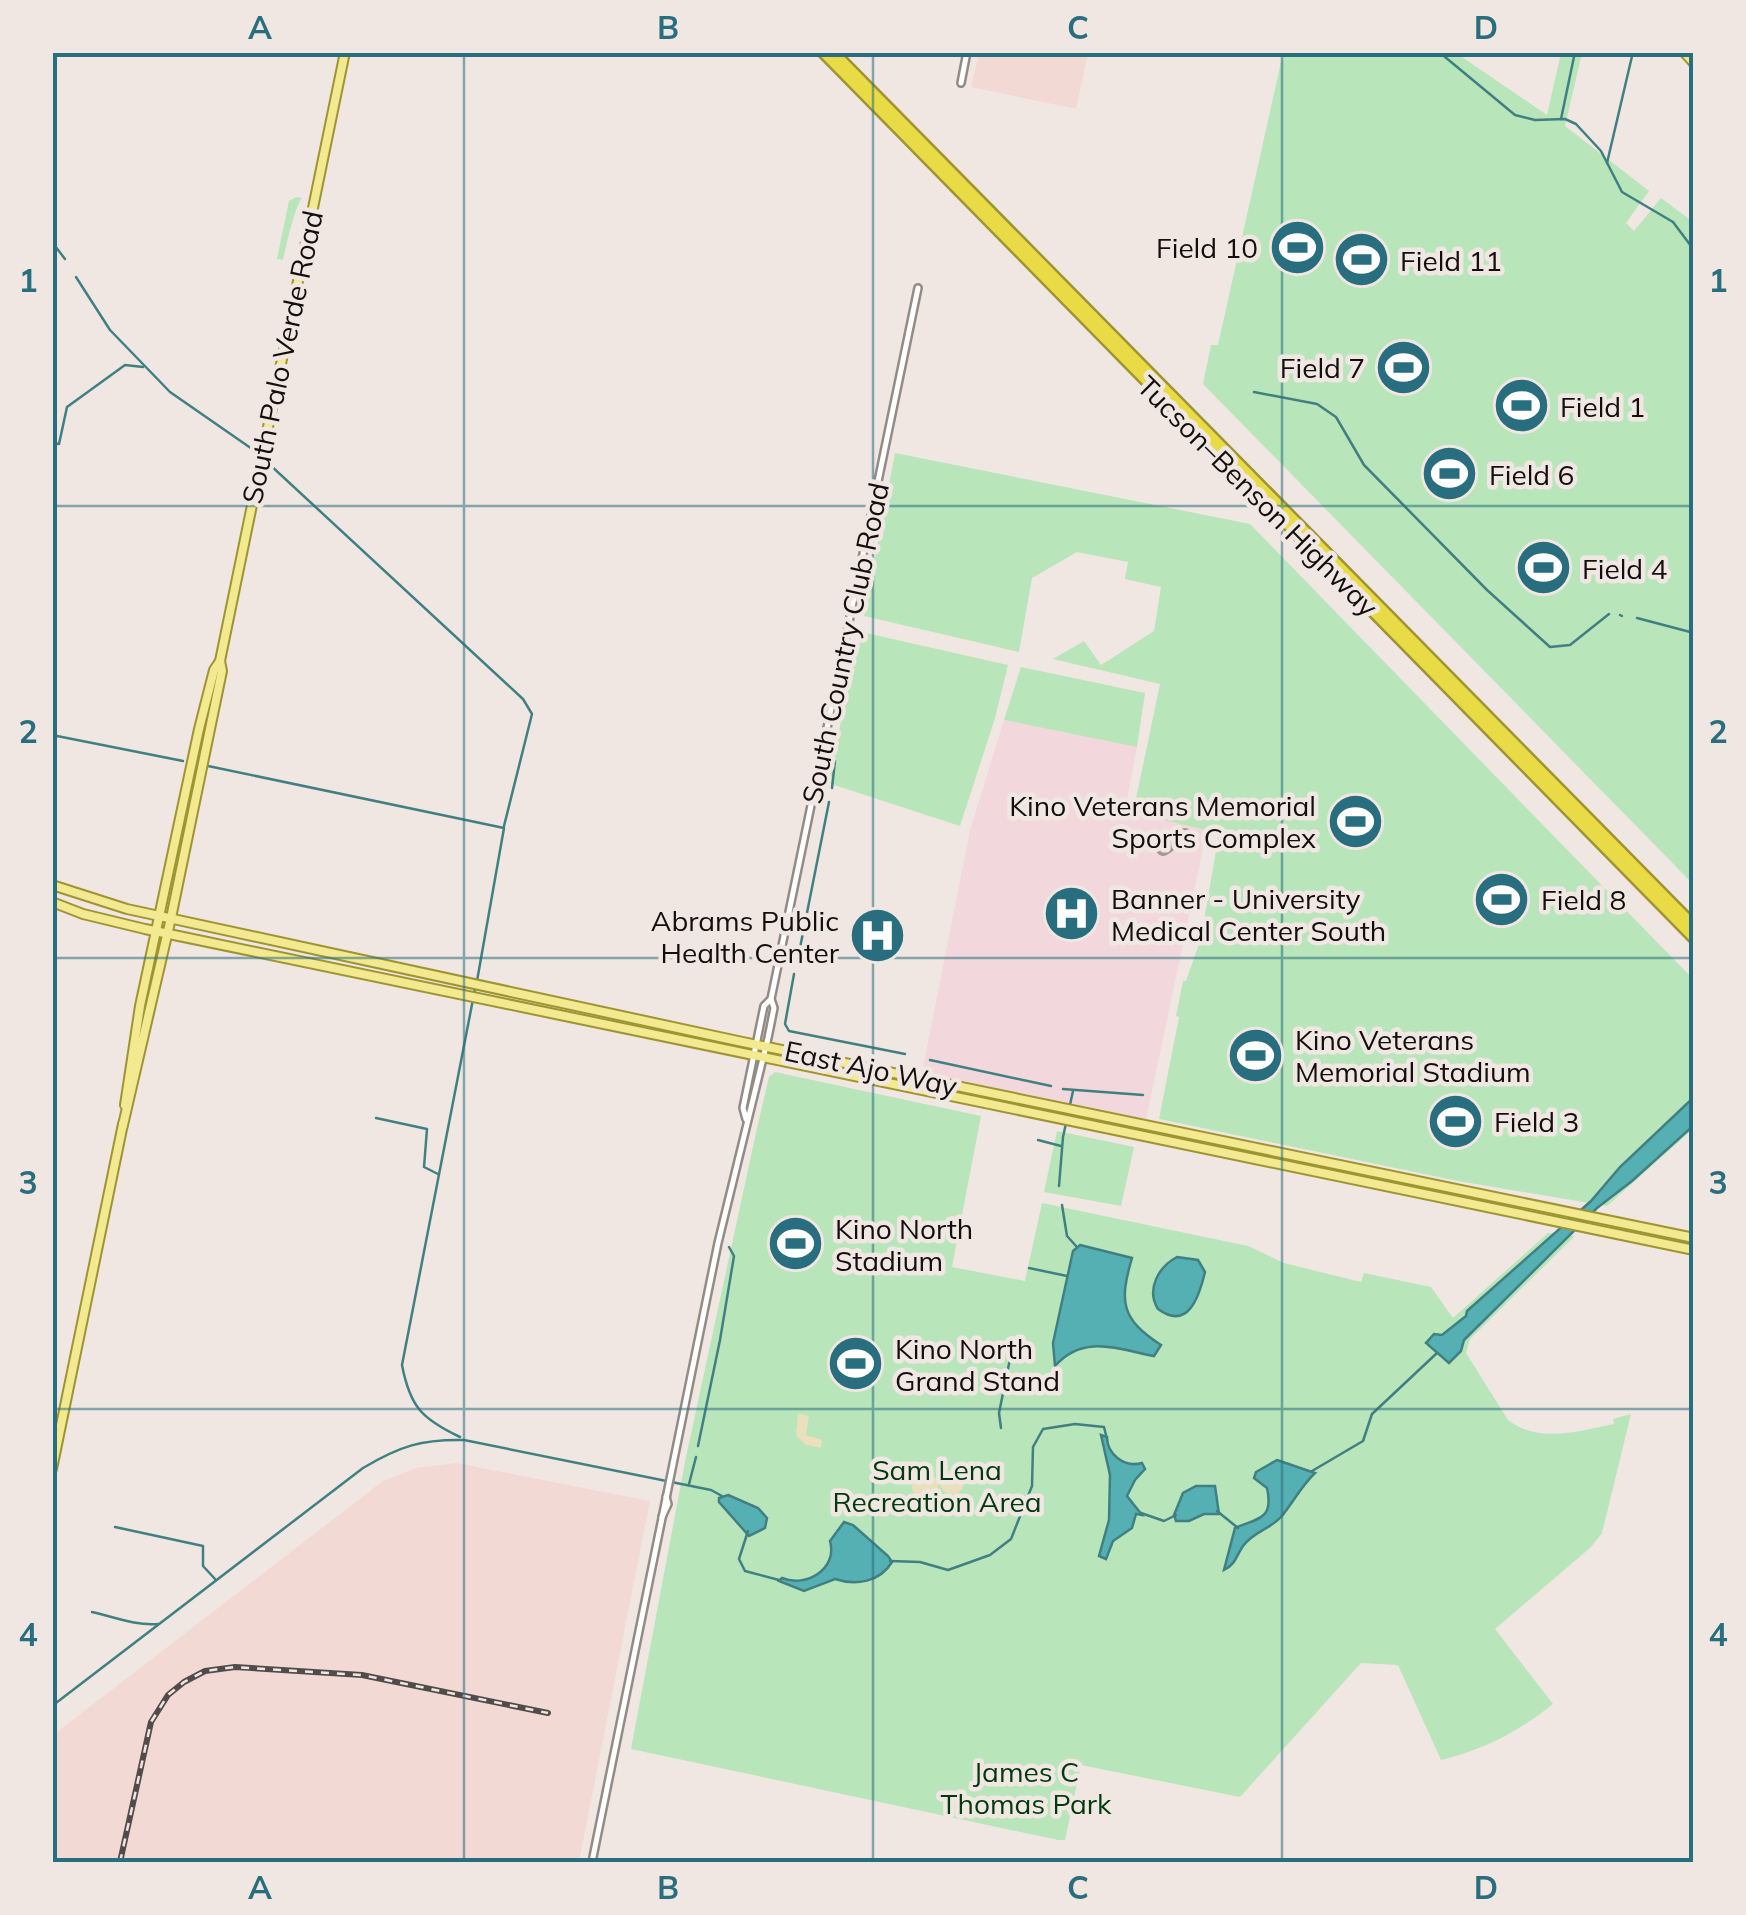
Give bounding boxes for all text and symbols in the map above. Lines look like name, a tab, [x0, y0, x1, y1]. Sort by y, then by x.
text: A	[248, 7, 272, 47]
text: B	[657, 7, 679, 47]
text: C	[1067, 7, 1089, 47]
text: D	[1474, 7, 1498, 47]
street label: South Palo Verde Road	[234, 207, 330, 507]
sports icon: Field 10	[1267, 217, 1327, 277]
place label: Field 10	[1156, 230, 1258, 265]
sports icon: Field 11	[1331, 230, 1391, 290]
place label: Field 11	[1400, 243, 1502, 278]
text: 1	[18, 260, 38, 300]
text: 1	[1708, 260, 1728, 300]
sports icon: Field 7	[1374, 337, 1434, 397]
place label: Field 7	[1280, 350, 1365, 385]
street label: Tucson–Benson Highway	[1130, 368, 1386, 624]
sports icon: Field 1	[1491, 376, 1551, 436]
place label: Field 1	[1560, 389, 1645, 424]
sports icon: Field 6	[1420, 444, 1480, 504]
place label: Field 6	[1489, 457, 1574, 492]
street label: South Country Club Road	[794, 479, 896, 807]
sports icon: Field 4	[1513, 538, 1573, 598]
place label: Field 4	[1582, 551, 1667, 586]
text: 2	[18, 711, 38, 751]
text: 2	[1708, 711, 1728, 751]
place label: Kino Veterans Memorial Sports Complex	[1009, 788, 1316, 855]
sports icon: Kino Veterans Memorial Sports Complex	[1325, 791, 1385, 851]
sports icon: Field 8	[1472, 869, 1532, 929]
place label: Banner - University Medical Center South	[1111, 881, 1386, 948]
place label: Field 8	[1541, 882, 1626, 917]
hospital icon: Banner - University Medical Center South	[1042, 884, 1102, 944]
place label: Abrams Public Health Center	[651, 903, 840, 970]
hospital icon: Abrams Public Health Center	[848, 906, 908, 966]
place label: Kino Veterans Memorial Stadium	[1295, 1022, 1531, 1089]
sports icon: Kino Veterans Memorial Stadium	[1226, 1025, 1286, 1085]
street label: East Ajo Way	[782, 1033, 961, 1103]
sports icon: Field 3	[1425, 1091, 1485, 1151]
place label: Field 3	[1494, 1104, 1579, 1139]
text: 3	[18, 1162, 38, 1202]
text: 3	[1708, 1162, 1728, 1202]
place label: Kino North Stadium	[835, 1211, 973, 1278]
sports icon: Kino North Stadium	[766, 1214, 826, 1274]
place label: Kino North Grand Stand	[895, 1331, 1060, 1398]
sports icon: Kino North Grand Stand	[826, 1334, 886, 1394]
park label: Sam Lena Recreation Area	[833, 1452, 1041, 1519]
text: 4	[18, 1614, 38, 1654]
text: 4	[1708, 1614, 1728, 1654]
park label: James C Thomas Park	[941, 1754, 1112, 1821]
text: A	[248, 1867, 272, 1907]
text: B	[657, 1867, 679, 1907]
text: C	[1067, 1867, 1089, 1907]
text: D	[1474, 1867, 1498, 1907]

